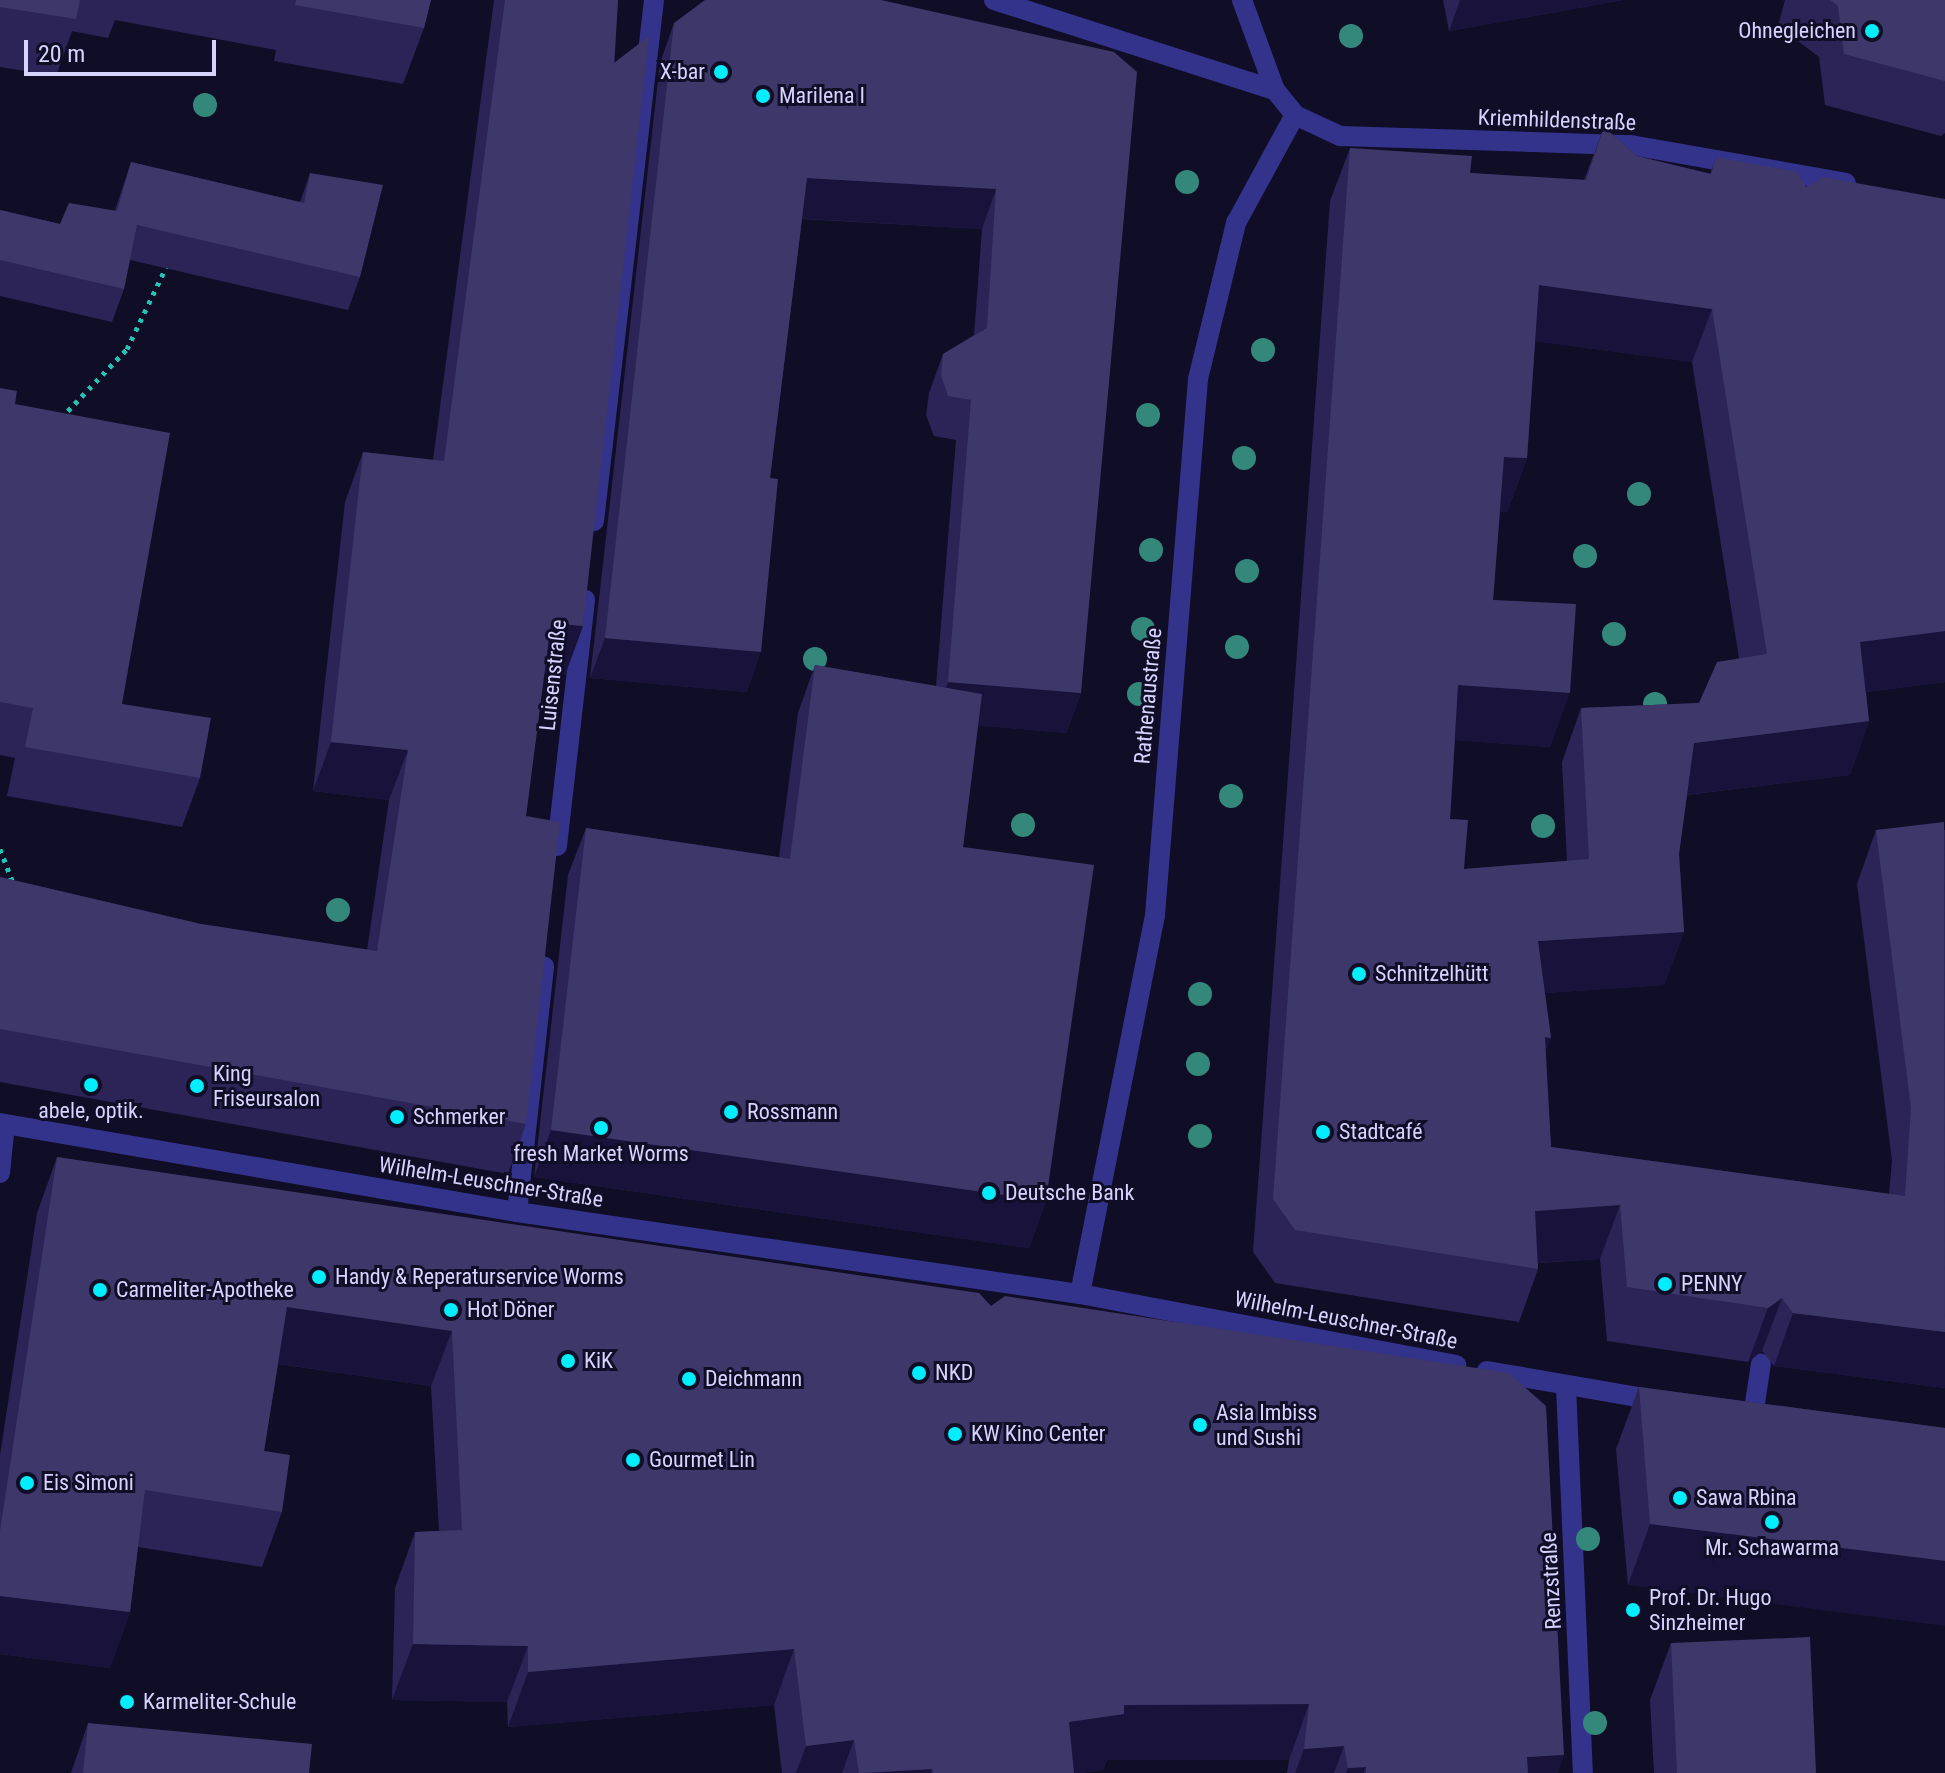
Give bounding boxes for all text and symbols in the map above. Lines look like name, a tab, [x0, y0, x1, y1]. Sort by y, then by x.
place label: Ohnegleichen	[1738, 18, 1856, 44]
marker: Ohnegleichen	[1863, 22, 1881, 40]
scale bar	[28, 24, 220, 74]
text: 20 m	[38, 40, 85, 68]
place label: X-bar	[660, 59, 705, 85]
marker: X-bar	[712, 63, 730, 81]
place label: Marilena I	[779, 83, 865, 109]
marker: Marilena I	[754, 87, 772, 105]
street label: Kriemhildenstraße	[1477, 104, 1637, 136]
street label: Luisenstraße	[534, 618, 572, 732]
street label: Rathenaustraße	[1129, 627, 1167, 765]
place label: Schnitzelhütt	[1375, 961, 1489, 987]
marker: Schnitzelhütt	[1350, 965, 1368, 983]
place label: King Friseursalon	[213, 1060, 320, 1112]
marker: abele, optik.	[82, 1076, 100, 1094]
marker: King Friseursalon	[188, 1077, 206, 1095]
place label: abele, optik.	[38, 1098, 144, 1124]
place label: Rossmann	[747, 1099, 838, 1125]
marker: Rossmann	[722, 1103, 740, 1121]
place label: Schmerker	[413, 1104, 505, 1130]
marker: Schmerker	[388, 1108, 406, 1126]
marker: fresh Market Worms	[592, 1119, 610, 1137]
place label: Stadtcafé	[1339, 1119, 1423, 1145]
marker: Stadtcafé	[1314, 1123, 1332, 1141]
place label: fresh Market Worms	[513, 1141, 689, 1167]
street label: Wilhelm-Leuschner-Straße	[377, 1151, 605, 1213]
place label: Deutsche Bank	[1005, 1180, 1134, 1206]
marker: Deutsche Bank	[980, 1184, 998, 1202]
place label: Handy & Reperaturservice Worms	[335, 1264, 624, 1290]
marker: Handy & Reperaturservice Worms	[310, 1268, 328, 1286]
place label: PENNY	[1681, 1271, 1743, 1297]
marker: PENNY	[1656, 1275, 1674, 1293]
place label: Carmeliter-Apotheke	[116, 1277, 294, 1303]
marker: Carmeliter-Apotheke	[91, 1281, 109, 1299]
street label: Wilhelm-Leuschner-Straße	[1232, 1285, 1460, 1355]
place label: Hot Döner	[467, 1297, 555, 1323]
marker: Hot Döner	[442, 1301, 460, 1319]
place label: KiK	[584, 1348, 613, 1374]
marker: KiK	[559, 1352, 577, 1370]
place label: NKD	[935, 1360, 973, 1386]
marker: NKD	[910, 1364, 928, 1382]
place label: Deichmann	[705, 1366, 802, 1392]
marker: Deichmann	[680, 1370, 698, 1388]
place label: Asia Imbiss und Sushi	[1216, 1399, 1317, 1450]
marker: Asia Imbiss und Sushi	[1191, 1416, 1209, 1434]
place label: KW Kino Center	[971, 1421, 1106, 1447]
marker: KW Kino Center	[946, 1425, 964, 1443]
place label: Gourmet Lin	[649, 1447, 755, 1473]
marker: Gourmet Lin	[624, 1451, 642, 1469]
place label: Eis Simoni	[43, 1470, 134, 1496]
marker: Eis Simoni	[18, 1474, 36, 1492]
place label: Sawa Rbina	[1696, 1485, 1797, 1511]
marker: Sawa Rbina	[1671, 1489, 1689, 1507]
marker: Mr. Schawarma	[1763, 1513, 1781, 1531]
street label: Renzstraße	[1535, 1532, 1567, 1630]
place label: Mr. Schawarma	[1705, 1535, 1839, 1561]
place label: Prof. Dr. Hugo Sinzheimer	[1649, 1584, 1771, 1636]
marker: Prof. Dr. Hugo Sinzheimer	[1624, 1601, 1642, 1619]
place label: Karmeliter-Schule	[143, 1689, 296, 1715]
marker: Karmeliter-Schule	[118, 1693, 136, 1711]

